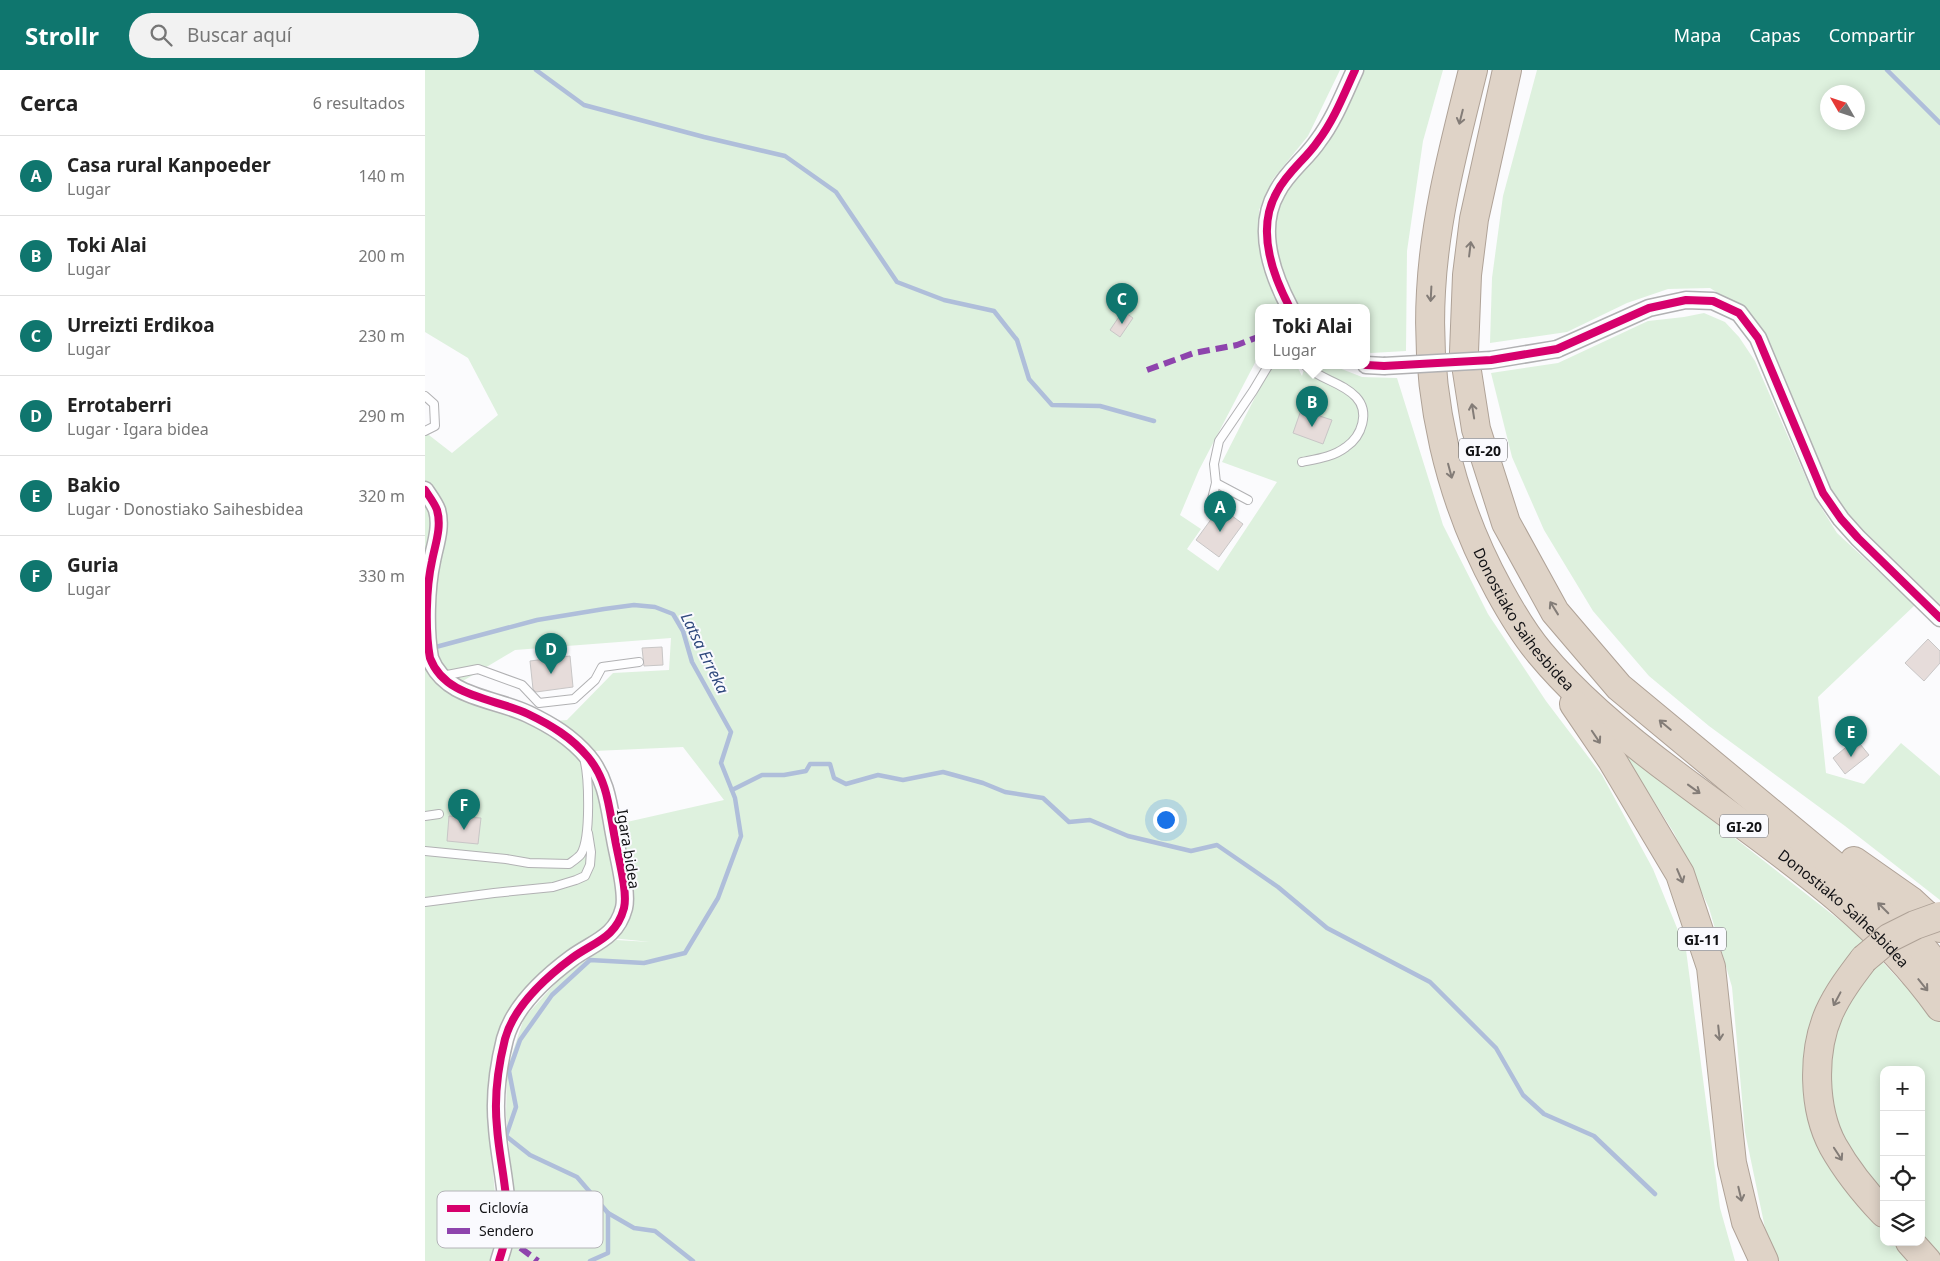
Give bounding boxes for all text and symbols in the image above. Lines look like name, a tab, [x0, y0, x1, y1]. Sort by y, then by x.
search box	[129, 13, 479, 58]
text: Strollr	[25, 19, 99, 52]
icon: search	[147, 21, 175, 49]
text: Buscar aquí	[187, 22, 292, 48]
text: Mapa	[1674, 23, 1721, 47]
text: Capas	[1749, 23, 1801, 47]
text: Compartir	[1829, 23, 1915, 47]
north arrow	[1820, 85, 1865, 130]
text: Cerca	[20, 89, 78, 117]
text: 6 resultados	[313, 92, 405, 114]
one-way arrow	[1456, 109, 1465, 125]
text: Casa rural Kanpoeder	[67, 152, 271, 178]
text: A	[30, 165, 42, 187]
text: 140 m	[358, 165, 405, 187]
text: Lugar	[67, 178, 111, 200]
text: Toki Alai	[67, 232, 147, 258]
one-way arrow	[1465, 242, 1475, 258]
text: B	[31, 245, 41, 267]
text: 200 m	[358, 245, 405, 267]
text: Lugar	[67, 258, 111, 280]
pin: C	[1106, 283, 1138, 324]
one-way arrow	[1426, 286, 1435, 302]
popup	[1255, 304, 1370, 369]
text: Urreizti Erdikoa	[67, 312, 215, 338]
text: Toki Alai	[1273, 313, 1352, 339]
text: C	[31, 325, 41, 347]
text: 230 m	[358, 325, 405, 347]
text: Lugar	[67, 338, 111, 360]
text: Lugar	[1273, 339, 1316, 361]
pin: B	[1296, 386, 1328, 427]
text: Errotaberri	[67, 392, 172, 418]
one-way arrow	[1468, 403, 1478, 419]
text: D	[30, 405, 42, 427]
text: 290 m	[358, 405, 405, 427]
text: Lugar · Igara bidea	[67, 418, 209, 440]
road number: GI-20	[1459, 438, 1507, 462]
one-way arrow	[1446, 462, 1455, 478]
text: Bakio	[67, 472, 120, 498]
text: E	[32, 485, 40, 507]
text: 320 m	[358, 485, 405, 507]
pin: A	[1204, 491, 1236, 532]
text: Lugar · Donostiako Saihesbidea	[67, 498, 303, 520]
street label: Donostiako Saihesbidea	[1469, 544, 1579, 695]
text: Guria	[67, 552, 119, 578]
text: F	[32, 565, 40, 587]
text: 330 m	[358, 565, 405, 587]
text: Lugar	[67, 578, 111, 600]
one-way arrow	[1548, 602, 1558, 616]
water label: Latsa Erreka	[676, 609, 734, 697]
pin: D	[535, 633, 567, 674]
pin: E	[1835, 716, 1867, 757]
one-way arrow	[1659, 720, 1672, 731]
one-way arrow	[1591, 730, 1602, 744]
one-way arrow	[1687, 784, 1701, 794]
pin: F	[448, 789, 480, 830]
your location	[1153, 807, 1179, 833]
street label: Igara bidea	[613, 808, 645, 890]
road number: GI-20	[1720, 814, 1768, 838]
street label: Donostiako Saihesbidea	[1774, 845, 1914, 972]
one-way arrow	[1676, 868, 1685, 883]
one-way arrow	[1877, 902, 1890, 914]
road number: GI-11	[1678, 928, 1726, 951]
one-way arrow	[1918, 978, 1929, 991]
one-way arrow	[1832, 991, 1841, 1006]
one-way arrow	[1714, 1025, 1724, 1041]
map controls	[1880, 1066, 1925, 1246]
button: +	[1880, 1066, 1925, 1111]
button: −	[1880, 1111, 1925, 1156]
one-way arrow	[1834, 1147, 1844, 1161]
button: locate	[1880, 1156, 1925, 1201]
one-way arrow	[1736, 1185, 1745, 1201]
legend	[437, 1191, 603, 1248]
text: Ciclovía	[479, 1198, 529, 1217]
button: layers	[1880, 1201, 1925, 1246]
text: Sendero	[479, 1221, 534, 1240]

